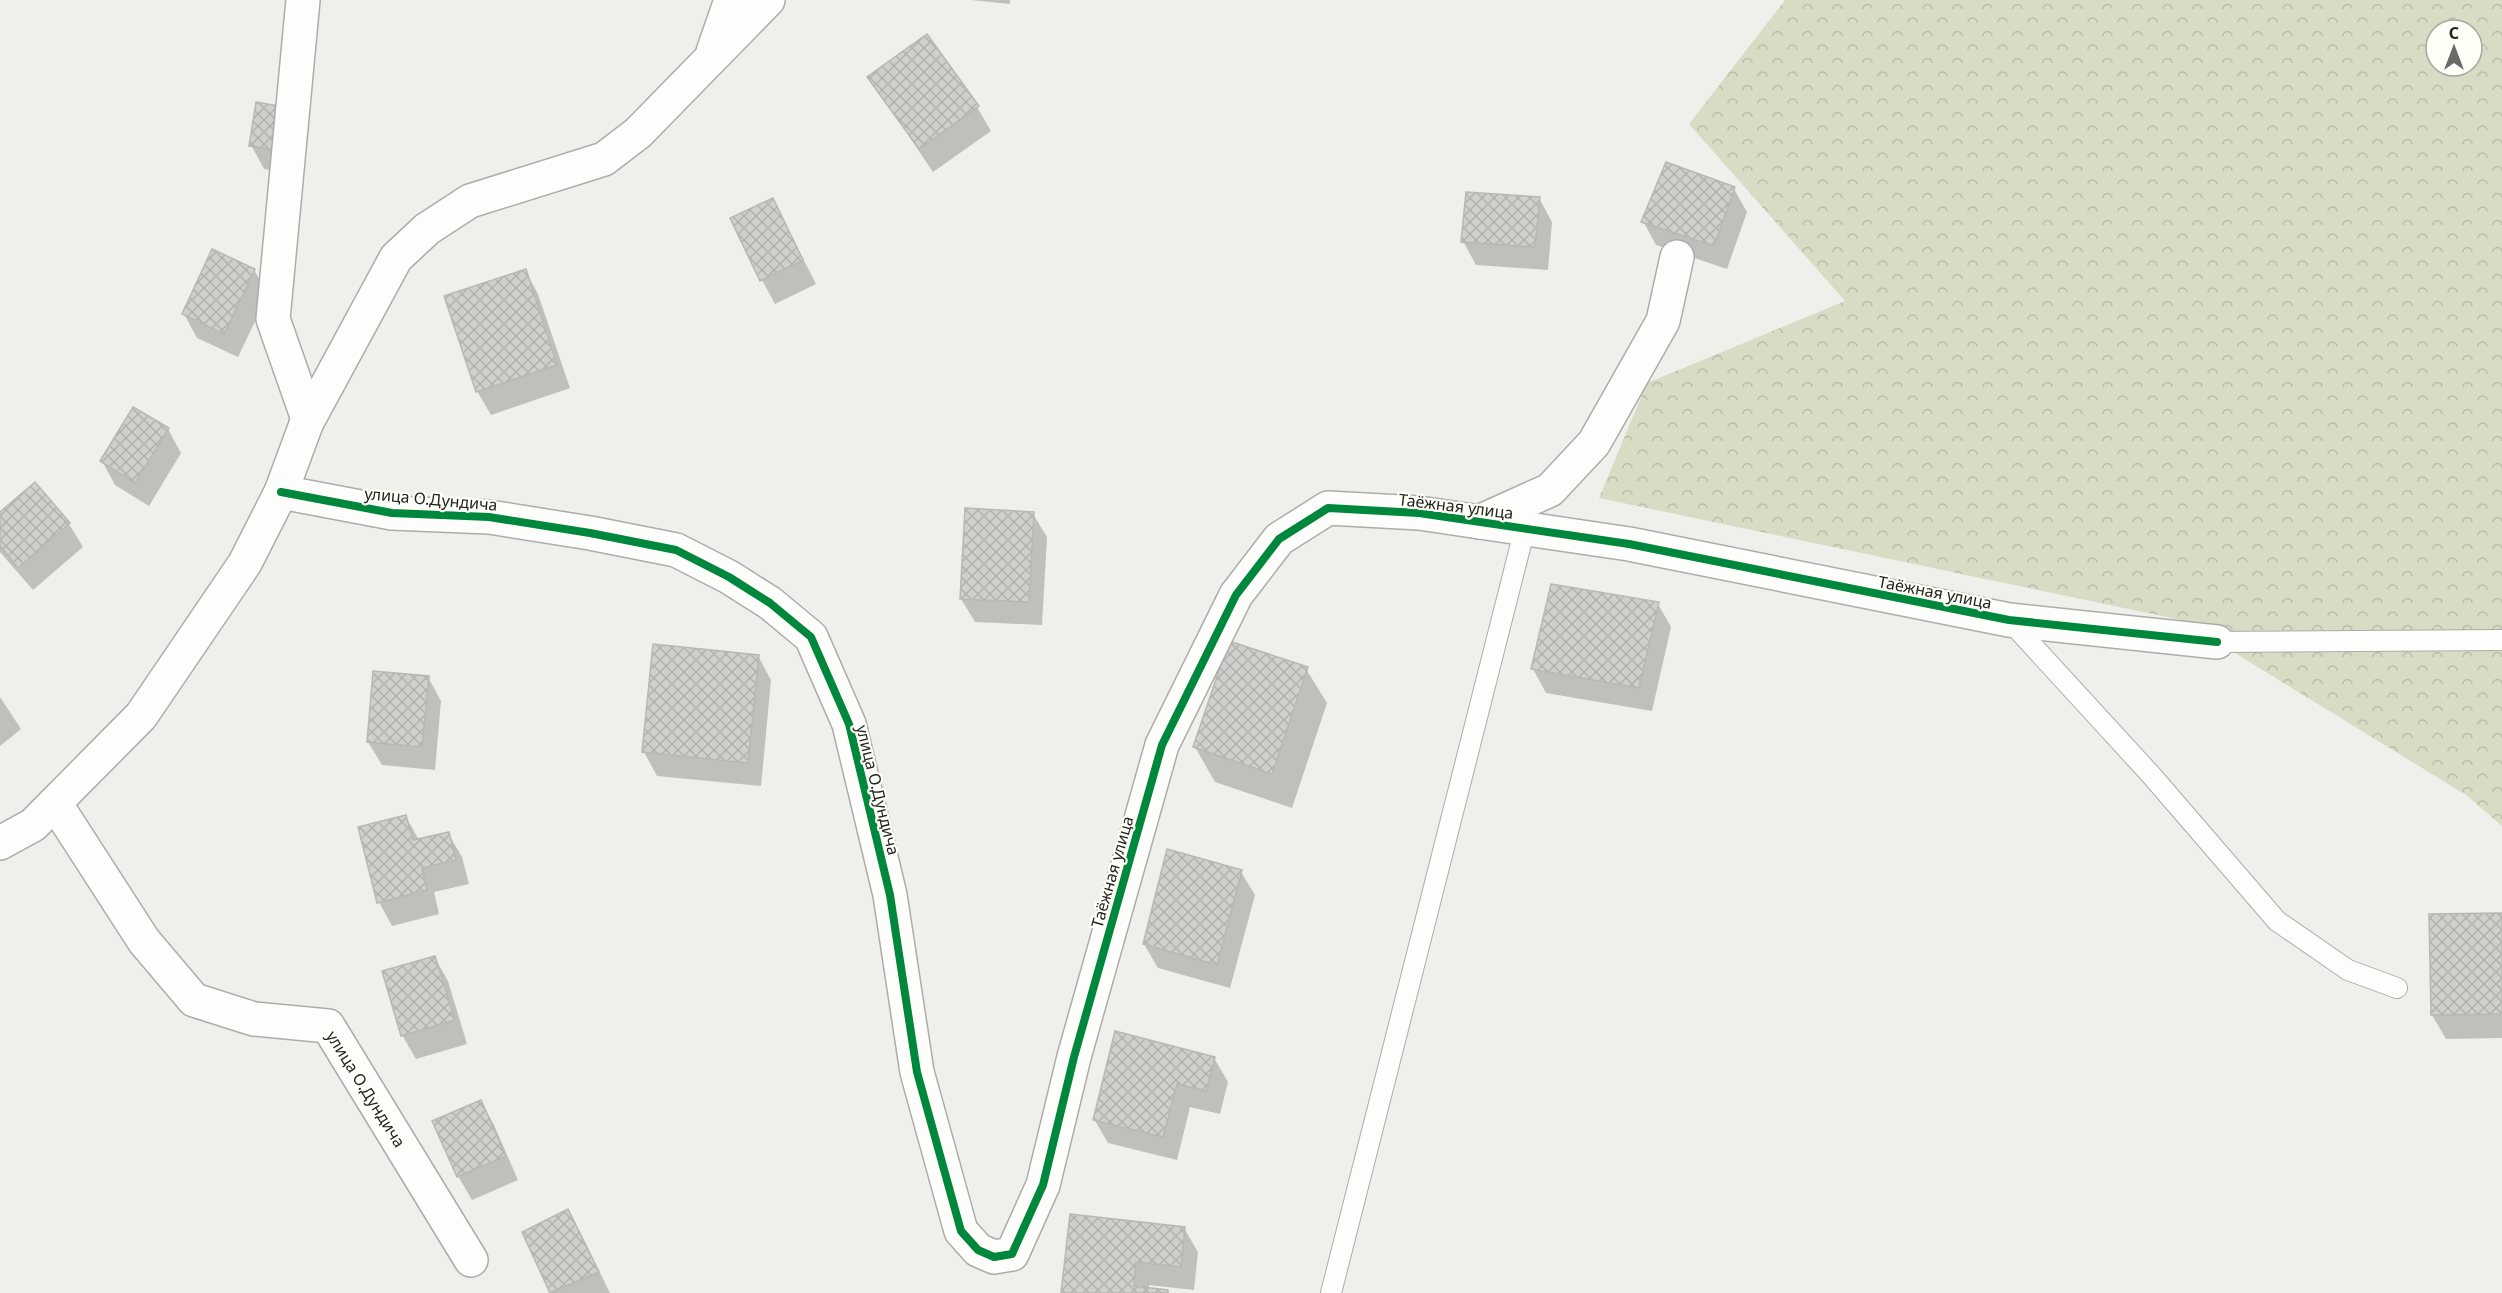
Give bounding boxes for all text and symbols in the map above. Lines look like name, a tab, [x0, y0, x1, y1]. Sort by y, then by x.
north arrow	[2424, 18, 2484, 78]
text: С	[2449, 22, 2459, 44]
street label: улица О.Дундича	[364, 482, 498, 516]
street label: Таёжная улица	[1397, 488, 1515, 524]
street label: Таёжная улица	[1876, 570, 1994, 614]
street label: улица О.Дундича	[851, 723, 905, 857]
street label: Таёжная улица	[1086, 814, 1138, 930]
street label: улица О.Дундича	[321, 1027, 411, 1151]

